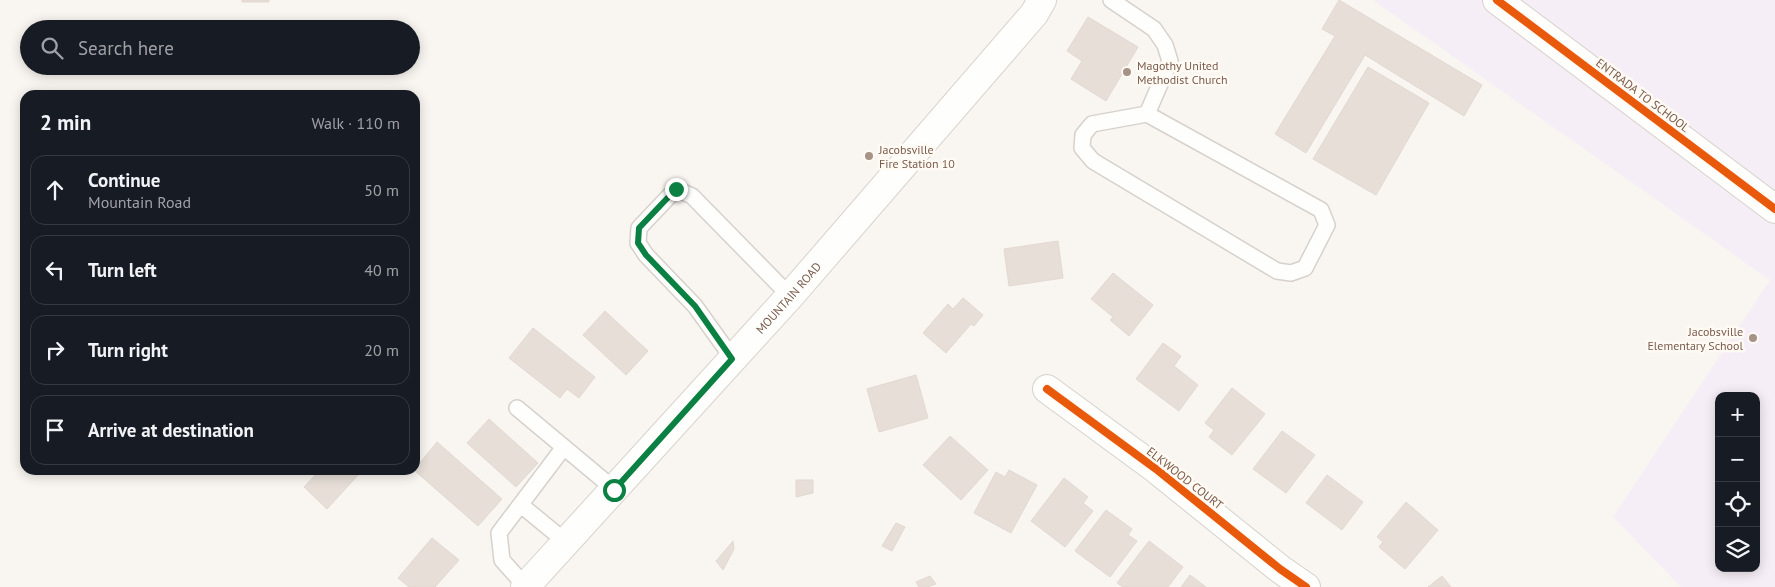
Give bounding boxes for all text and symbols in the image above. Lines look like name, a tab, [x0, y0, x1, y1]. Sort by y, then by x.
search box	[20, 20, 420, 75]
icon: search	[38, 34, 66, 62]
text: Search here	[78, 36, 174, 60]
street label: ENTRADA TO SCHOOL	[1593, 55, 1693, 135]
place label: Magothy United Methodist Church	[1137, 58, 1228, 87]
marker: Magothy United Methodist Church	[1121, 66, 1133, 78]
text: 2 min	[40, 109, 91, 136]
text: Walk · 110 m	[311, 113, 400, 133]
place label: Jacobsville Fire Station 10	[878, 142, 955, 171]
marker: Jacobsville Fire Station 10	[863, 150, 875, 162]
text: Continue	[88, 168, 160, 192]
icon: ahead	[41, 176, 69, 204]
route end	[665, 178, 688, 201]
text: 50 m	[364, 180, 399, 200]
text: Mountain Road	[88, 192, 191, 212]
icon: left	[41, 256, 69, 284]
text: Turn left	[88, 258, 157, 282]
street label: MOUNTAIN ROAD	[752, 259, 824, 337]
text: 40 m	[364, 260, 399, 280]
place label: Jacobsville Elementary School	[1647, 324, 1743, 353]
marker: Jacobsville Elementary School	[1747, 332, 1759, 344]
icon: right	[41, 336, 69, 364]
text: Turn right	[88, 338, 168, 362]
text: 20 m	[364, 340, 399, 360]
map controls	[1715, 392, 1760, 572]
button: +	[1715, 392, 1760, 437]
icon: arrive	[41, 416, 69, 444]
text: Arrive at destination	[88, 418, 254, 442]
button: −	[1715, 437, 1760, 482]
street label: ELKWOOD COURT	[1144, 444, 1226, 513]
route start	[603, 479, 626, 502]
button: locate	[1715, 482, 1760, 527]
button: layers	[1715, 527, 1760, 572]

